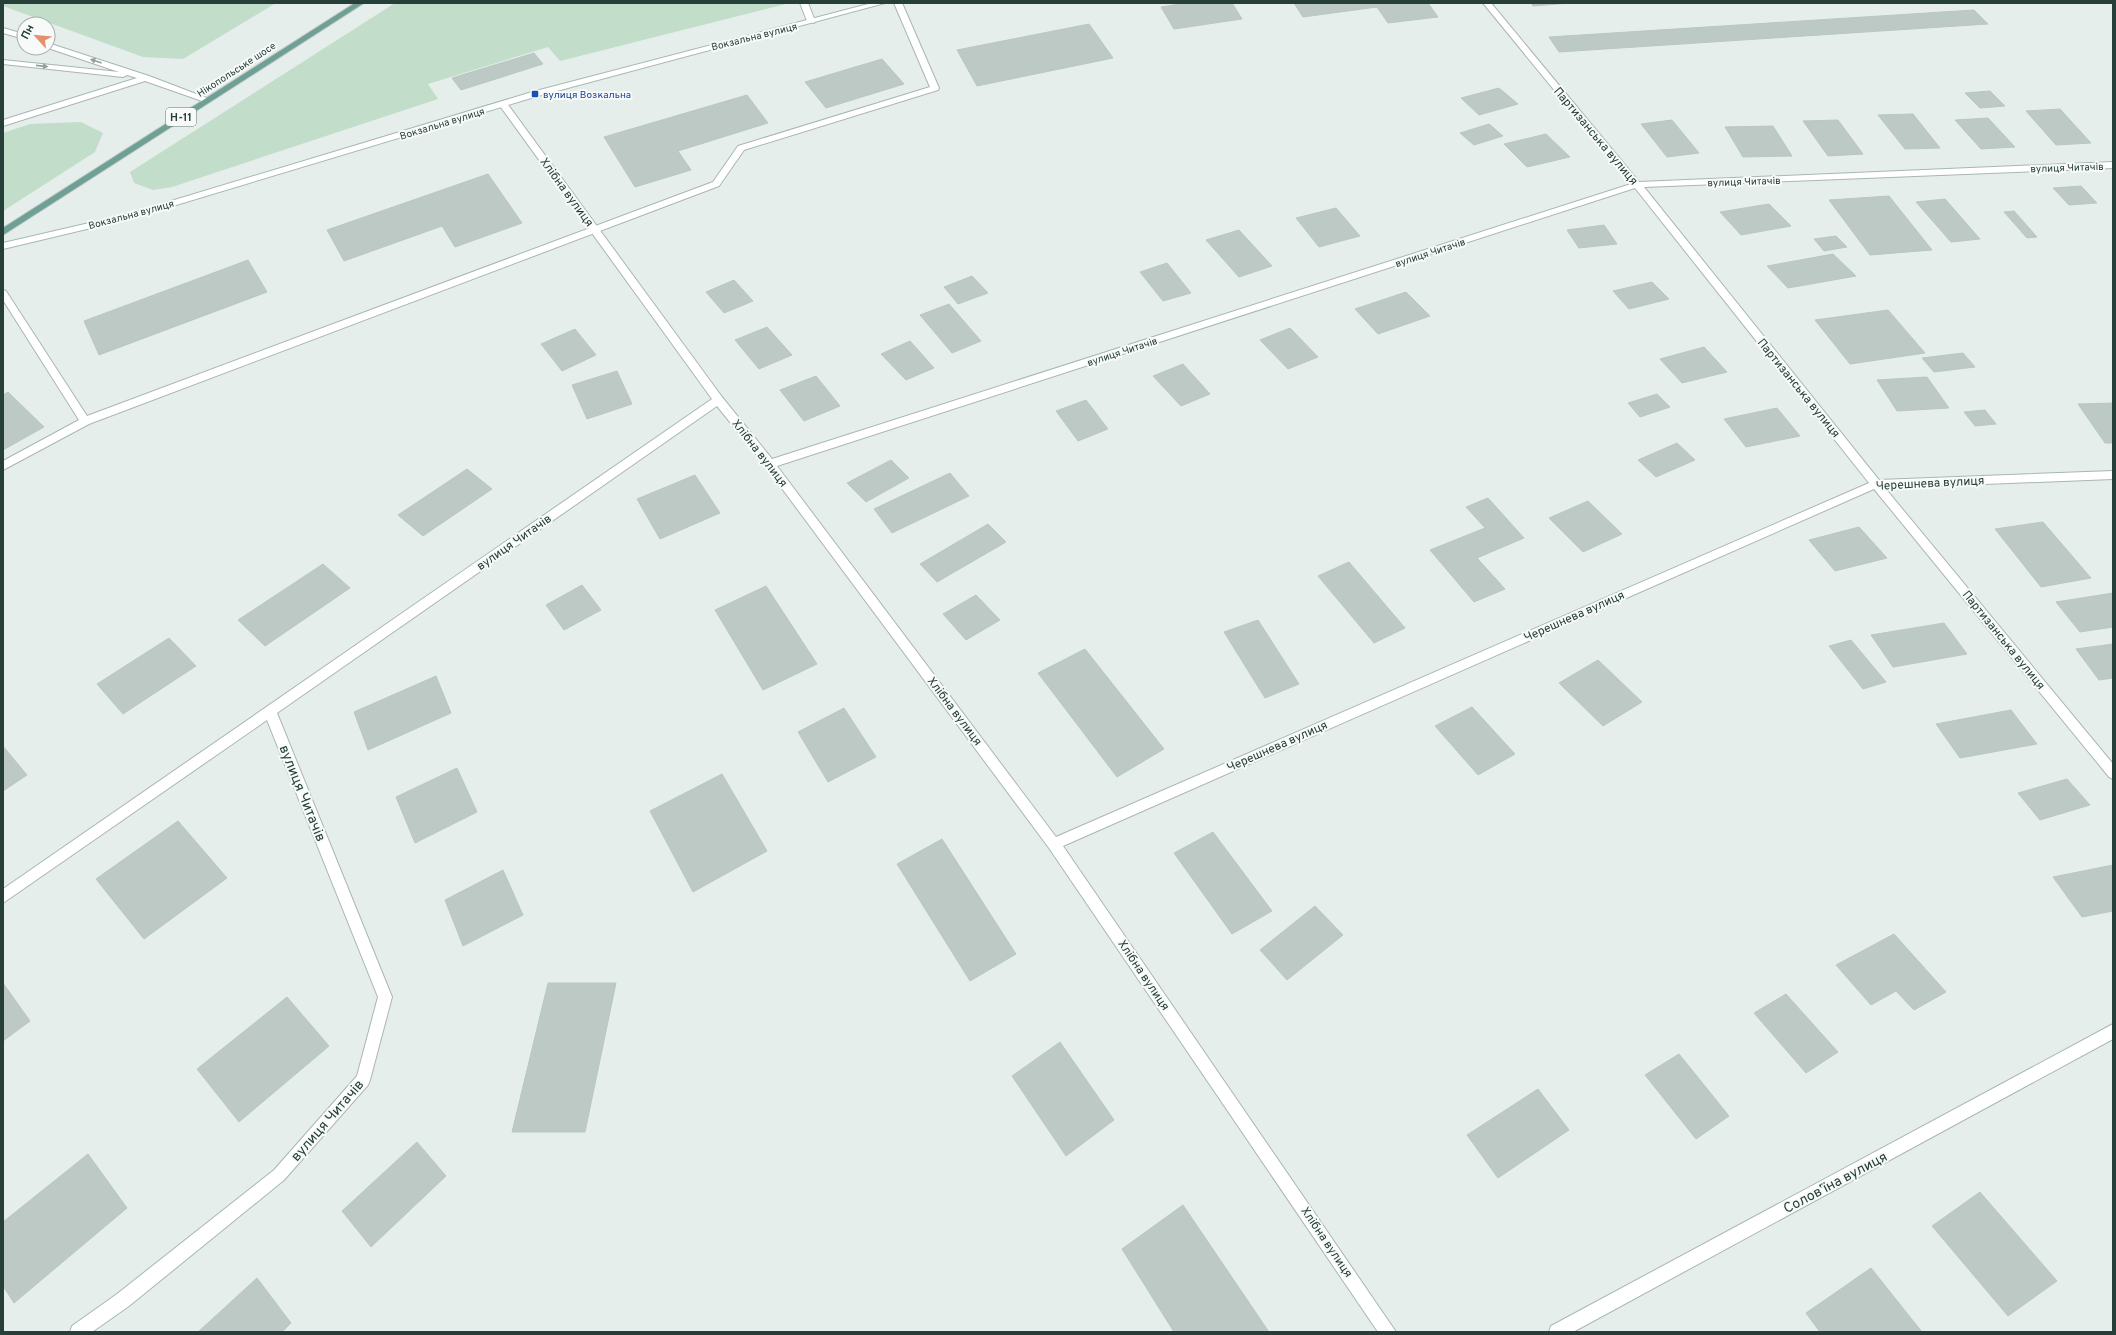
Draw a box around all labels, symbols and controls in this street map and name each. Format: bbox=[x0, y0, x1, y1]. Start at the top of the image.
north arrow bbox=[16, 16, 56, 56]
street label: Вокзальна вулиця bbox=[710, 20, 799, 54]
text: Пн bbox=[18, 22, 38, 42]
street label: Нікопольське шосе bbox=[195, 40, 279, 101]
one-way arrow bbox=[90, 58, 102, 64]
one-way arrow bbox=[36, 63, 48, 70]
street label: Партизанська вулиця bbox=[1549, 84, 1641, 189]
marker: вулиця Возкальна bbox=[530, 89, 540, 99]
place label: вулиця Возкальна bbox=[543, 89, 631, 102]
street label: Вокзальна вулиця bbox=[398, 105, 486, 144]
road number: Н-11 bbox=[166, 108, 196, 126]
street label: Хлібна вулиця bbox=[536, 155, 597, 230]
street label: вулиця Читачів bbox=[2030, 161, 2104, 176]
street label: вулиця Читачів bbox=[1707, 175, 1781, 190]
street label: Вокзальна вулиця bbox=[87, 198, 176, 233]
street label: вулиця Читачів bbox=[1394, 236, 1467, 271]
street label: вулиця Читачів bbox=[1086, 335, 1159, 370]
street label: Партизанська вулиця bbox=[1753, 336, 1843, 442]
street label: Хлібна вулиця bbox=[728, 416, 791, 491]
street label: Черешнева вулиця bbox=[1875, 473, 1985, 495]
street label: вулиця Читачів bbox=[474, 511, 555, 575]
street label: Черешнева вулиця bbox=[1521, 587, 1627, 646]
street label: Партизанська вулиця bbox=[1958, 588, 2048, 694]
street label: Хлібна вулиця bbox=[923, 674, 985, 749]
street label: Черешнева вулиця bbox=[1224, 717, 1330, 776]
street label: вулиця Читачів bbox=[275, 743, 329, 844]
street label: Хлібна вулиця bbox=[1114, 937, 1173, 1014]
street label: вулиця Читачів bbox=[288, 1077, 368, 1165]
street label: Соловʼїна вулиця bbox=[1781, 1149, 1891, 1218]
street label: Хлібна вулиця bbox=[1297, 1204, 1356, 1281]

